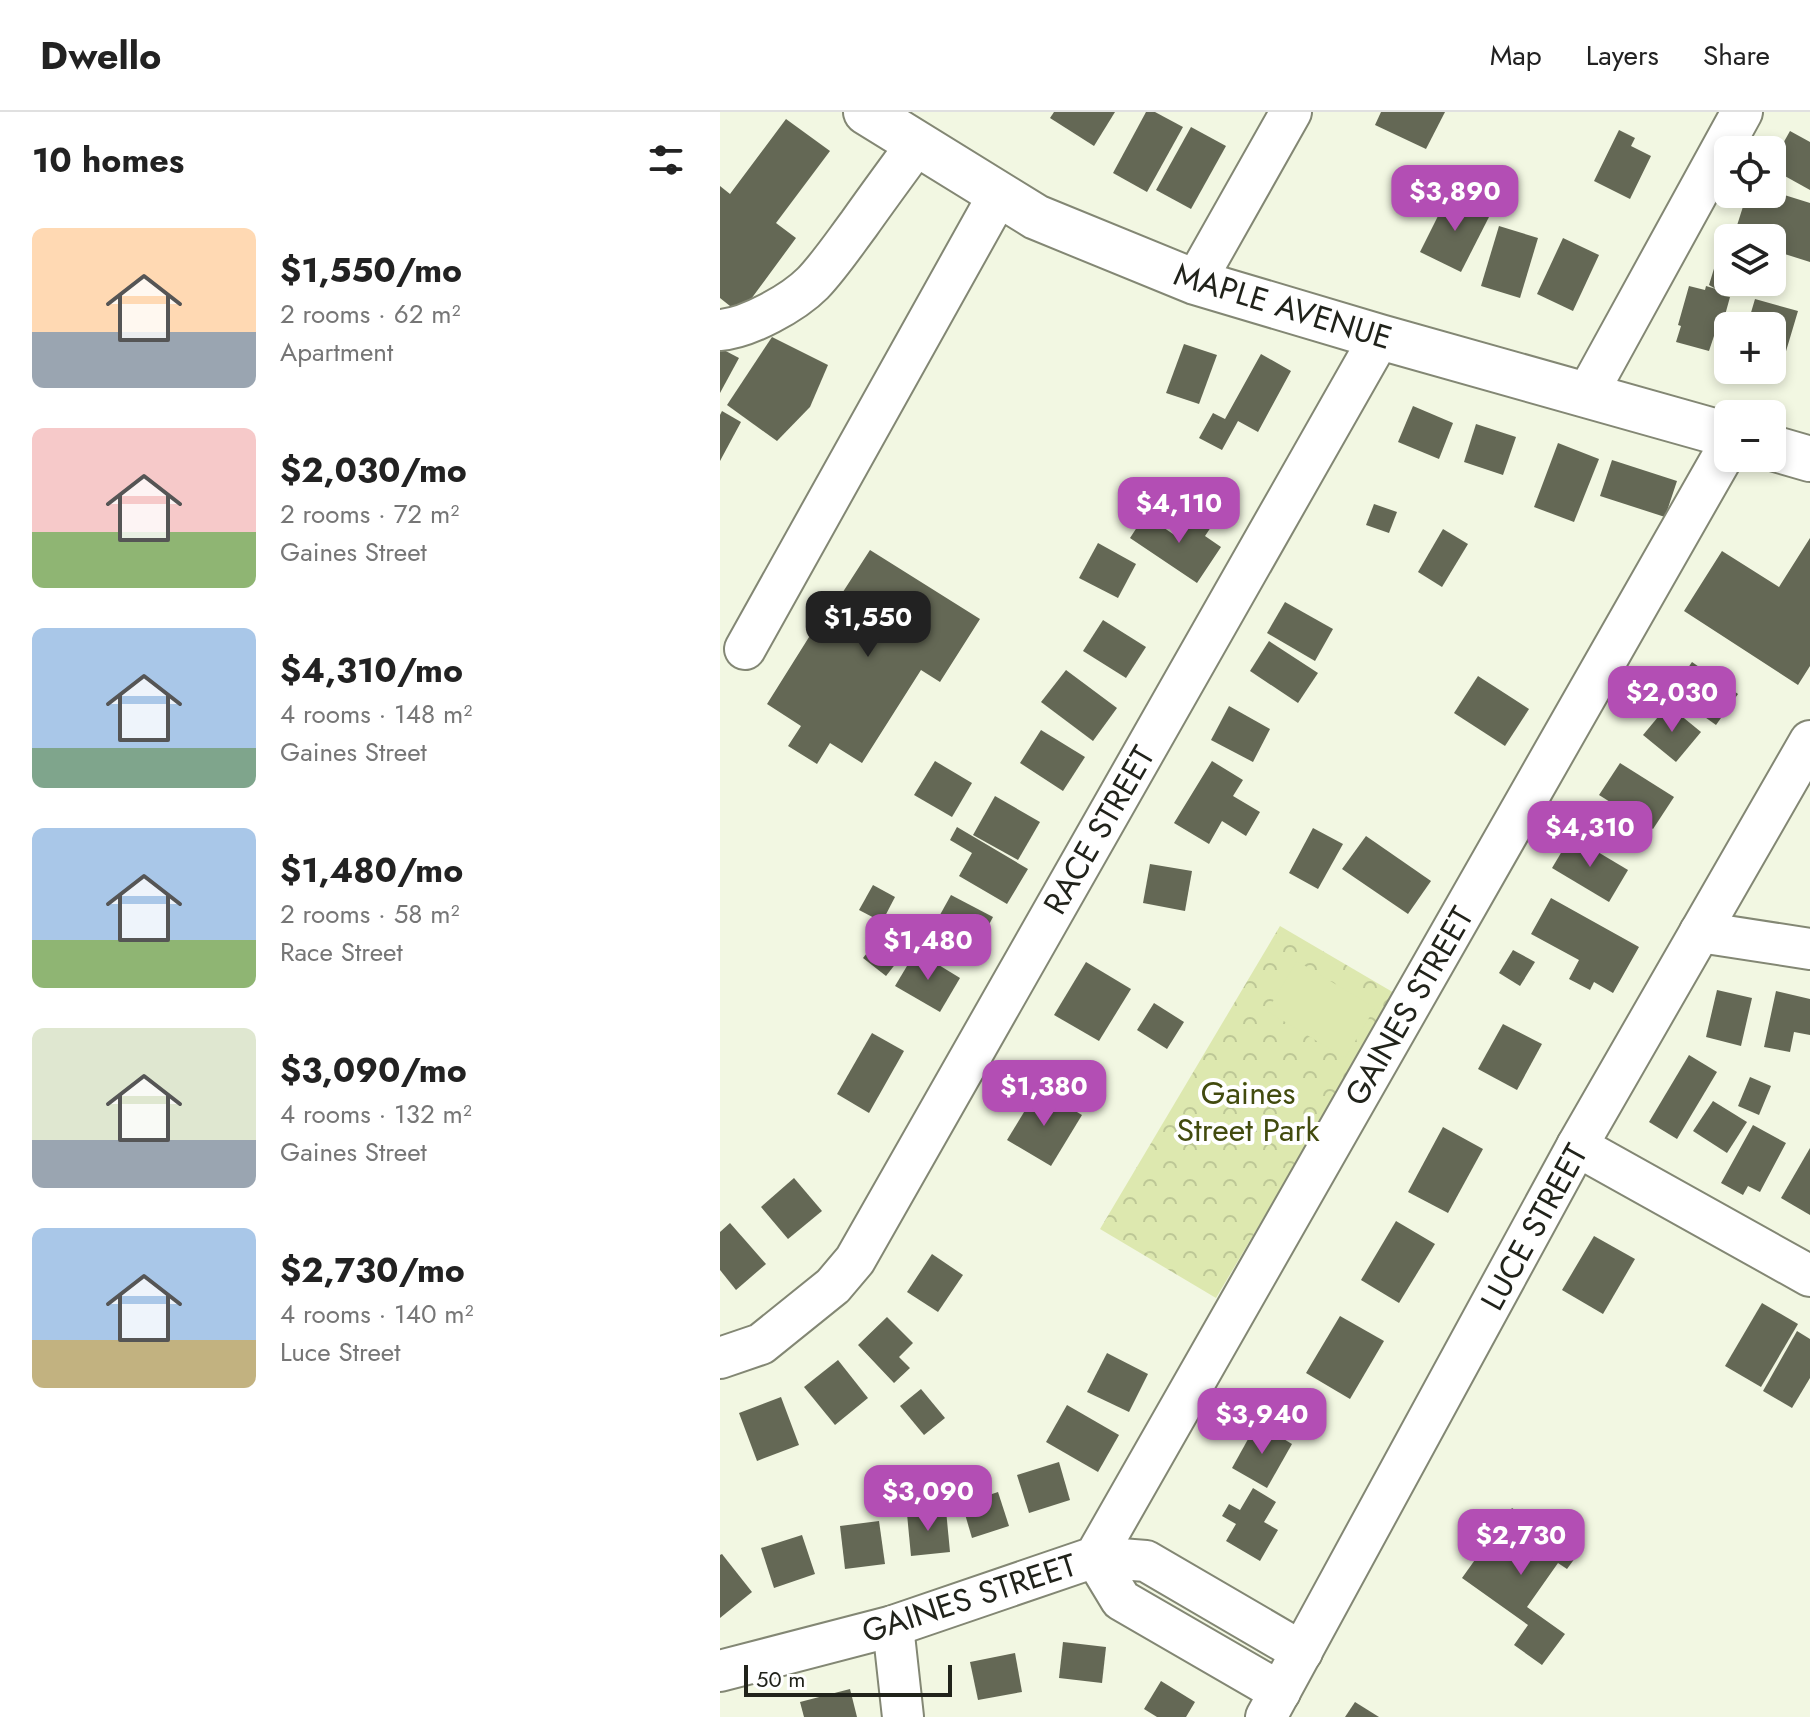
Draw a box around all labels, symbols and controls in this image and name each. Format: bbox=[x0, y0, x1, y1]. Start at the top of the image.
text: Dwello bbox=[40, 28, 162, 83]
text: Map bbox=[1490, 35, 1542, 76]
text: Layers bbox=[1586, 35, 1659, 76]
text: Share bbox=[1703, 35, 1770, 76]
text: 10 homes bbox=[32, 136, 184, 185]
map controls bbox=[1714, 136, 1786, 472]
button: locate bbox=[1714, 136, 1786, 208]
icon: filters bbox=[644, 138, 688, 182]
pin: $3,890 bbox=[1390, 165, 1520, 233]
text: $3,890 bbox=[1409, 172, 1501, 210]
button: layers bbox=[1714, 224, 1786, 296]
text: $1,550/mo bbox=[280, 246, 462, 295]
street label: MAPLE AVENUE bbox=[1169, 251, 1397, 361]
icon: home bbox=[96, 260, 192, 356]
text: 2 rooms · 62 m² bbox=[280, 295, 461, 333]
button: + bbox=[1714, 312, 1786, 384]
text: Apartment bbox=[280, 333, 393, 371]
button: − bbox=[1714, 400, 1786, 472]
text: $2,030/mo bbox=[280, 446, 467, 495]
icon: home bbox=[96, 460, 192, 556]
pin: $4,110 bbox=[1114, 477, 1244, 545]
text: $4,110 bbox=[1136, 484, 1222, 522]
text: 2 rooms · 72 m² bbox=[280, 495, 459, 533]
text: Gaines Street bbox=[280, 533, 427, 571]
pin: $1,550 bbox=[803, 591, 933, 659]
text: $1,550 bbox=[824, 598, 912, 636]
text: $4,310/mo bbox=[280, 646, 463, 695]
icon: home bbox=[96, 660, 192, 756]
pin: $2,030 bbox=[1607, 666, 1737, 734]
text: $2,030 bbox=[1626, 673, 1718, 711]
text: 4 rooms · 148 m² bbox=[280, 695, 472, 733]
text: Gaines Street bbox=[280, 733, 427, 771]
street label: RACE STREET bbox=[1032, 737, 1166, 923]
pin: $4,310 bbox=[1525, 801, 1655, 869]
text: $4,310 bbox=[1545, 808, 1635, 846]
text: $1,480/mo bbox=[280, 846, 463, 895]
icon: home bbox=[96, 860, 192, 956]
text: 2 rooms · 58 m² bbox=[280, 895, 460, 933]
street label: GAINES STREET bbox=[1333, 898, 1485, 1114]
pin: $1,480 bbox=[863, 914, 993, 982]
text: $1,480 bbox=[883, 921, 973, 959]
text: Race Street bbox=[280, 933, 403, 971]
text: $3,090/mo bbox=[280, 1046, 467, 1095]
icon: home bbox=[96, 1060, 192, 1156]
pin: $1,380 bbox=[979, 1060, 1109, 1128]
text: $1,380 bbox=[1000, 1067, 1088, 1105]
park label: Gaines Street Park bbox=[1177, 1070, 1320, 1153]
text: 4 rooms · 132 m² bbox=[280, 1095, 472, 1133]
text: Gaines Street bbox=[280, 1133, 427, 1171]
street label: LUCE STREET bbox=[1469, 1135, 1599, 1319]
text: $2,730/mo bbox=[280, 1246, 465, 1295]
icon: home bbox=[96, 1260, 192, 1356]
text: 4 rooms · 140 m² bbox=[280, 1295, 474, 1333]
text: Luce Street bbox=[280, 1333, 400, 1371]
pin: $3,940 bbox=[1197, 1388, 1327, 1456]
text: $3,940 bbox=[1215, 1395, 1309, 1433]
pin: $3,090 bbox=[863, 1465, 993, 1533]
text: $3,090 bbox=[882, 1472, 974, 1510]
pin: $2,730 bbox=[1456, 1509, 1586, 1577]
text: $2,730 bbox=[1476, 1516, 1566, 1554]
street label: GAINES STREET bbox=[856, 1542, 1082, 1654]
scale bar bbox=[744, 1661, 952, 1697]
text: 50 m bbox=[756, 1663, 805, 1695]

